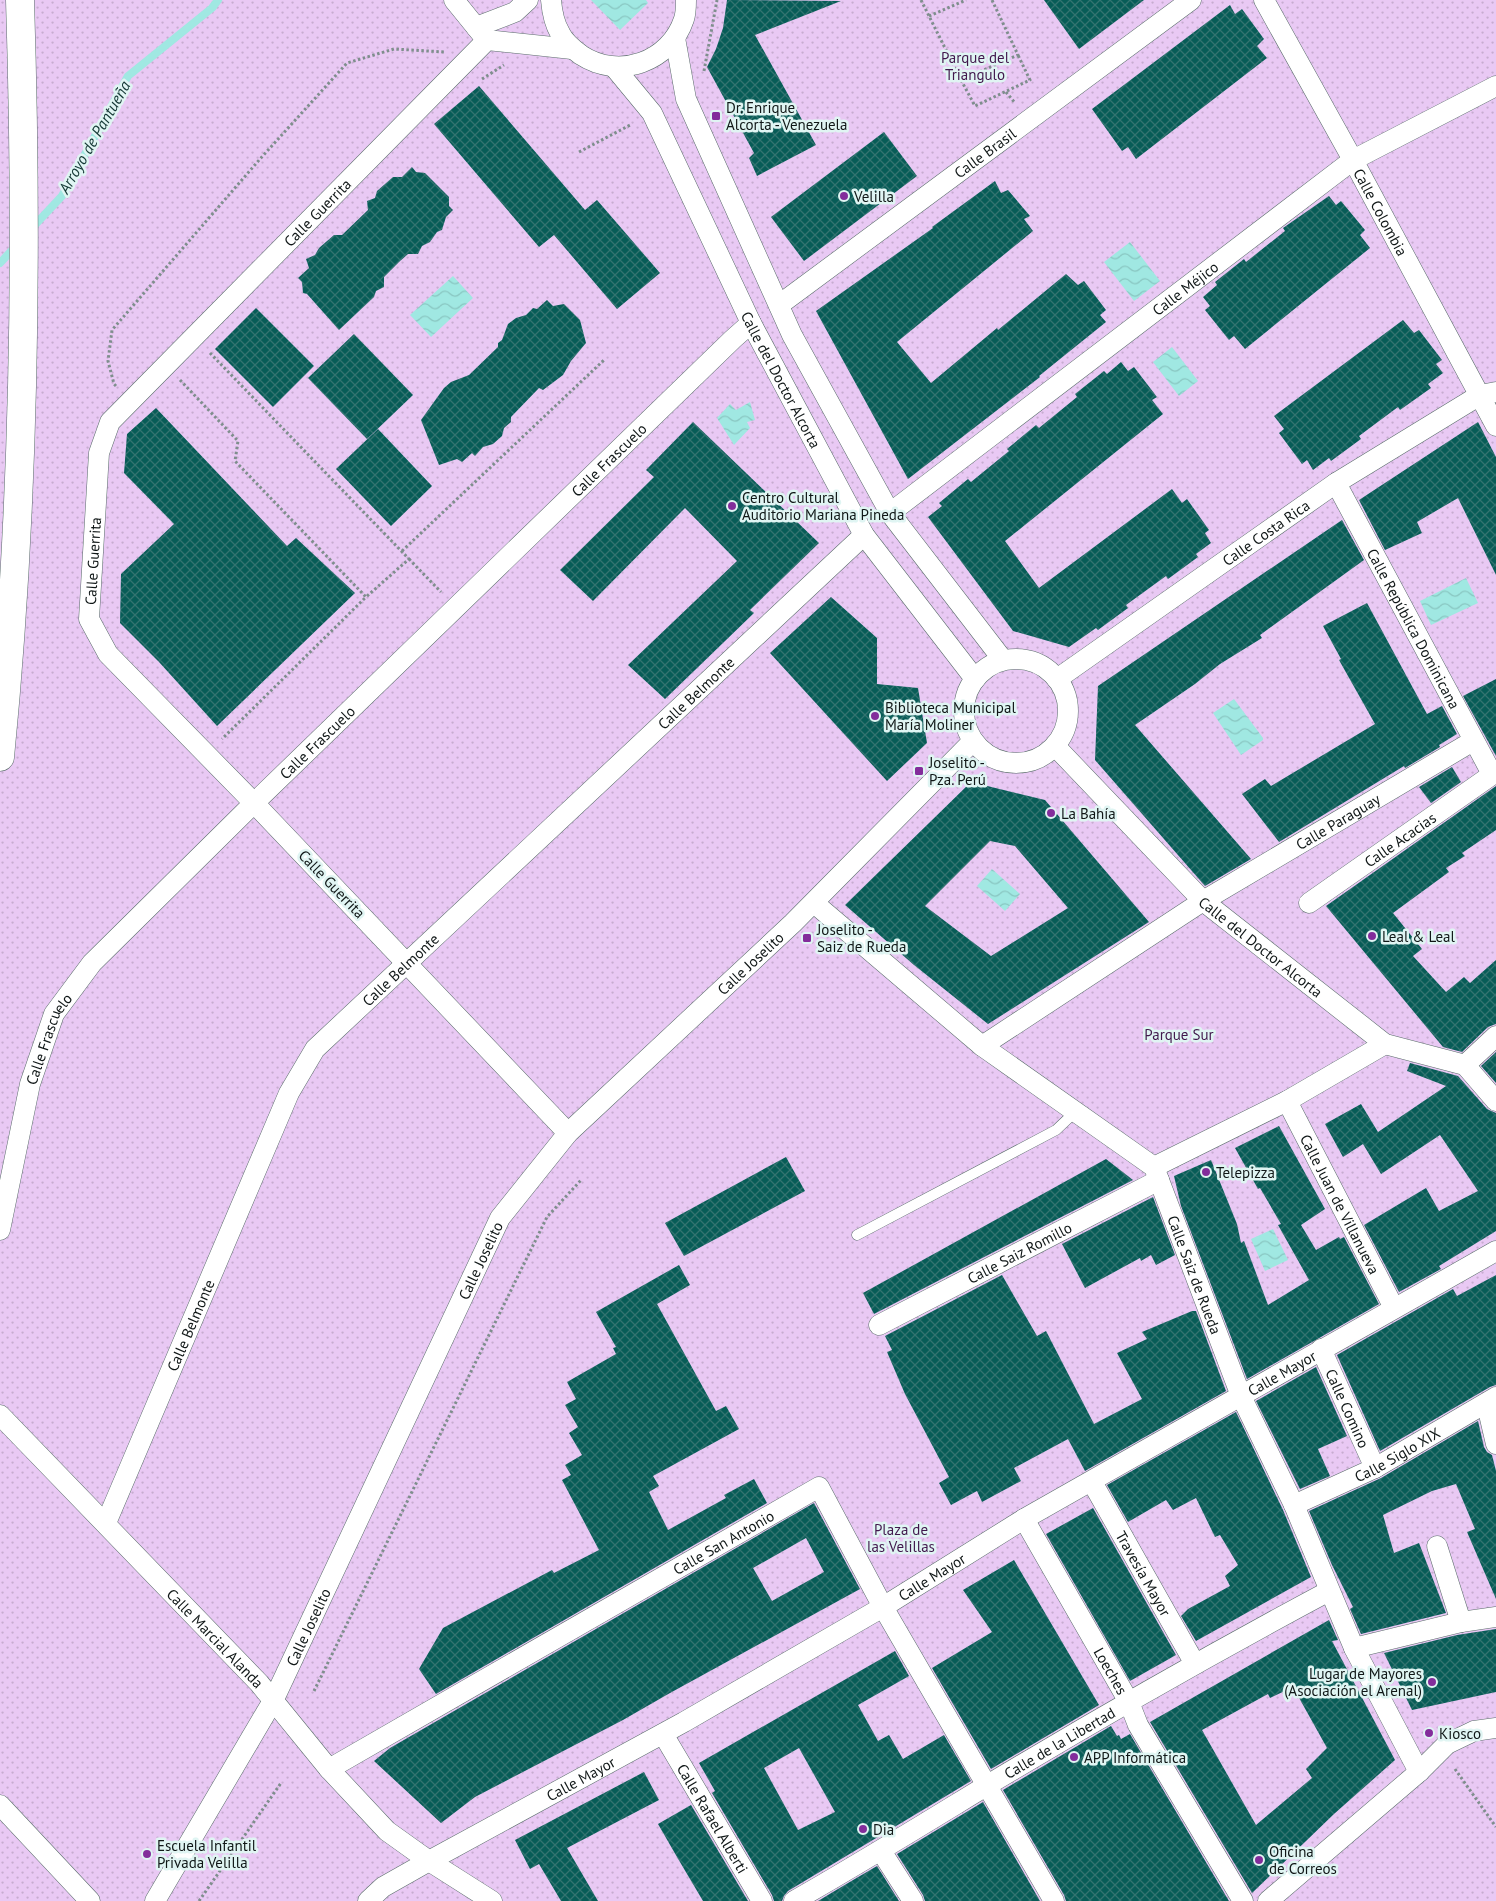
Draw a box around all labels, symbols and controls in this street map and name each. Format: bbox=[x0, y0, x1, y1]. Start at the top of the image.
park label: Parque del Triangulo bbox=[941, 48, 1010, 84]
water label: Arroyo de Pantueña bbox=[53, 77, 135, 198]
place label: Dr. Enrique Alcorta - Venezuela bbox=[726, 98, 847, 134]
marker: Dr. Enrique Alcorta - Venezuela bbox=[710, 110, 722, 122]
street label: Calle Brasil bbox=[950, 123, 1020, 182]
street label: Calle Colombia bbox=[1350, 165, 1412, 259]
street label: Calle Guerrita bbox=[279, 174, 355, 250]
place label: Velilla bbox=[853, 187, 894, 206]
marker: Velilla bbox=[838, 190, 850, 202]
street label: Calle Méjico bbox=[1148, 257, 1222, 319]
street label: Calle del Doctor Alcorta bbox=[737, 308, 825, 451]
street label: Calle Frascuelo bbox=[567, 419, 650, 500]
place label: Centro Cultural Auditorio Mariana Pineda bbox=[742, 488, 904, 524]
street label: Calle Costa Rica bbox=[1218, 495, 1313, 570]
marker: Centro Cultural Auditorio Mariana Pineda bbox=[726, 500, 738, 512]
street label: Calle Guerrita bbox=[80, 517, 105, 605]
street label: Calle República Dominicana bbox=[1363, 545, 1465, 712]
street label: Calle Belmonte bbox=[653, 652, 738, 733]
place label: Biblioteca Municipal María Moliner bbox=[885, 698, 1016, 734]
street label: Calle Frascuelo bbox=[275, 701, 359, 783]
marker: Biblioteca Municipal María Moliner bbox=[869, 710, 881, 722]
place label: Joselito - Pza. Perú bbox=[928, 753, 986, 789]
marker: Joselito - Pza. Perú bbox=[913, 765, 925, 777]
street label: Calle Paraguay bbox=[1292, 789, 1383, 853]
place label: La Bahía bbox=[1061, 804, 1116, 823]
marker: La Bahía bbox=[1045, 807, 1057, 819]
street label: Calle Acacias bbox=[1360, 808, 1439, 871]
street label: Calle Guerrita bbox=[295, 846, 369, 922]
street label: Calle del Doctor Alcorta bbox=[1195, 892, 1327, 1001]
place label: Joselito - Saiz de Rueda bbox=[816, 920, 906, 956]
street label: Calle Joselito bbox=[713, 927, 787, 999]
place label: Leal & Leal bbox=[1382, 927, 1455, 946]
street label: Calle Belmonte bbox=[358, 929, 442, 1010]
marker: Leal & Leal bbox=[1366, 930, 1378, 942]
marker: Joselito - Saiz de Rueda bbox=[801, 932, 813, 944]
street label: Calle Frascuelo bbox=[21, 989, 76, 1087]
park label: Parque Sur bbox=[1144, 1025, 1214, 1044]
street label: Calle Juan de Villanueva bbox=[1296, 1131, 1384, 1277]
place label: Telepizza bbox=[1216, 1163, 1275, 1182]
marker: Telepizza bbox=[1200, 1166, 1212, 1178]
street label: Calle Saiz de Rueda bbox=[1164, 1212, 1226, 1337]
street label: Calle Saiz Romillo bbox=[964, 1217, 1075, 1287]
street label: Calle Joselito bbox=[454, 1218, 507, 1302]
street label: Calle Belmonte bbox=[162, 1276, 218, 1374]
street label: Calle Mayor bbox=[1244, 1346, 1319, 1400]
street label: Calle Comino bbox=[1322, 1366, 1374, 1451]
street label: Calle Siglo XIX bbox=[1351, 1423, 1443, 1486]
street label: Calle San Antonio bbox=[669, 1505, 777, 1579]
park label: Plaza de las Velillas bbox=[867, 1520, 935, 1556]
street label: Travesía Mayor bbox=[1112, 1527, 1175, 1619]
street label: Calle Mayor bbox=[895, 1549, 969, 1605]
street label: Calle Marcial Alanda bbox=[163, 1584, 268, 1692]
street label: Calle Joselito bbox=[281, 1585, 334, 1669]
street label: Loeches bbox=[1090, 1644, 1132, 1698]
place label: Lugar de Mayores (Asociación el Arenal) bbox=[1284, 1664, 1422, 1700]
marker: Lugar de Mayores (Asociación el Arenal) bbox=[1426, 1676, 1438, 1688]
street label: Calle de la Libertad bbox=[1000, 1703, 1118, 1783]
place label: Kiosco bbox=[1439, 1724, 1481, 1743]
marker: Kiosco bbox=[1423, 1727, 1435, 1739]
place label: APP Informática bbox=[1084, 1748, 1186, 1767]
marker: APP Informática bbox=[1068, 1751, 1080, 1763]
street label: Calle Mayor bbox=[543, 1752, 618, 1805]
street label: Calle Rafael Alberti bbox=[673, 1760, 753, 1876]
place label: Dia bbox=[873, 1820, 894, 1839]
marker: Dia bbox=[857, 1823, 869, 1835]
place label: Escuela Infantil Privada Velilla bbox=[157, 1836, 257, 1872]
place label: Oficina de Correos bbox=[1269, 1842, 1337, 1878]
marker: Escuela Infantil Privada Velilla bbox=[141, 1848, 153, 1860]
marker: Oficina de Correos bbox=[1253, 1854, 1265, 1866]

